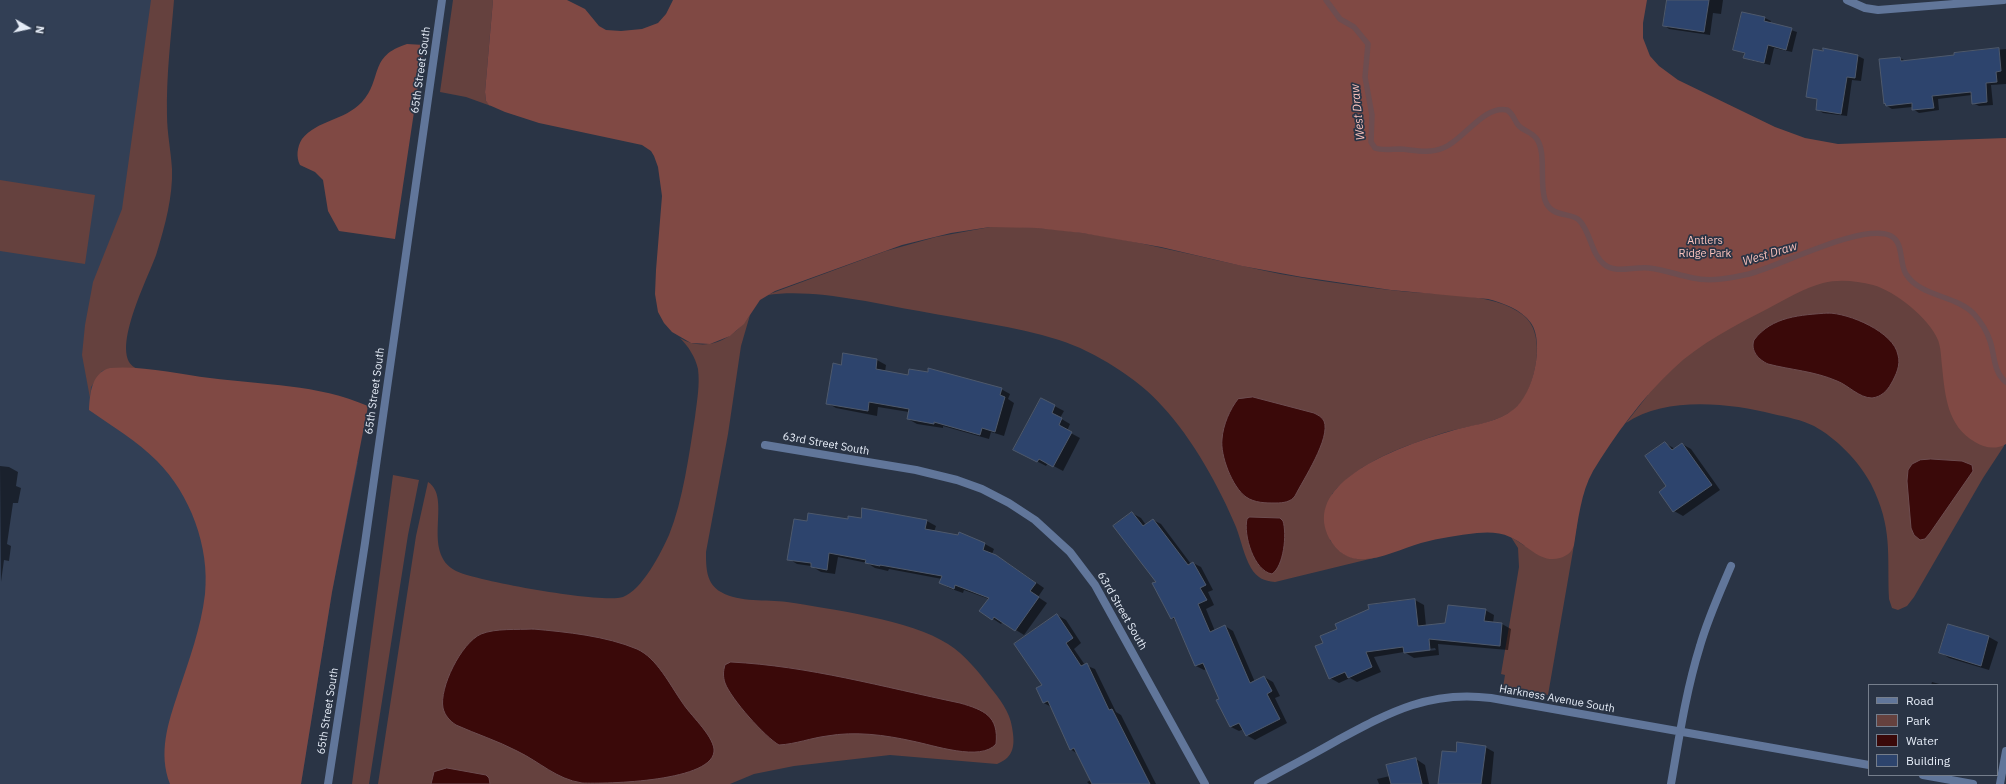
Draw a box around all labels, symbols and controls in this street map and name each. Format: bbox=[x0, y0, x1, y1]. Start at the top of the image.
north arrow bbox=[8, 8, 48, 48]
text: N bbox=[32, 25, 47, 35]
street label: 65th Street South bbox=[408, 26, 434, 114]
water label: West Draw bbox=[1348, 83, 1368, 141]
park label: Antlers Ridge Park bbox=[1679, 234, 1731, 260]
water label: West Draw bbox=[1741, 239, 1799, 269]
street label: 65th Street South bbox=[362, 347, 388, 435]
street label: 63rd Street South bbox=[782, 430, 870, 458]
street label: 63rd Street South bbox=[1094, 570, 1150, 652]
street label: 65th Street South bbox=[315, 667, 341, 755]
street label: Harkness Avenue South bbox=[1498, 682, 1616, 716]
legend bbox=[1868, 684, 1998, 776]
text: Road bbox=[1906, 693, 1934, 708]
text: Park bbox=[1906, 713, 1930, 728]
text: Water bbox=[1906, 733, 1938, 748]
text: Building bbox=[1906, 753, 1950, 768]

